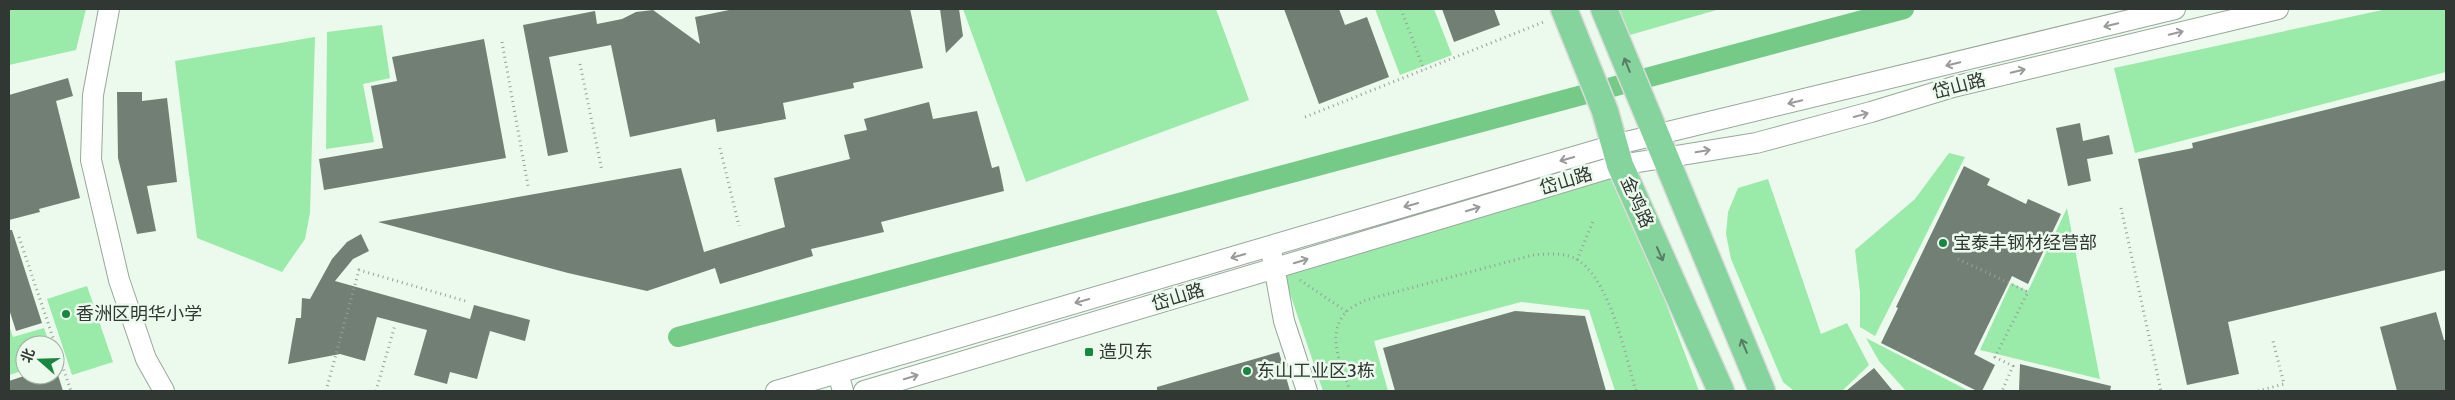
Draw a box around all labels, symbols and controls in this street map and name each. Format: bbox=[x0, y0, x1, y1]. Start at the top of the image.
one-way arrow bbox=[2103, 21, 2119, 30]
one-way arrow bbox=[2167, 28, 2183, 37]
one-way arrow bbox=[1621, 58, 1631, 73]
one-way arrow bbox=[1945, 59, 1961, 69]
one-way arrow bbox=[2009, 66, 2025, 75]
street label: 岱山路 bbox=[1930, 68, 1988, 104]
one-way arrow bbox=[1788, 98, 1804, 108]
one-way arrow bbox=[1853, 110, 1869, 119]
one-way arrow bbox=[1695, 146, 1711, 156]
one-way arrow bbox=[1559, 155, 1575, 165]
street label: 岱山路 bbox=[1537, 163, 1595, 199]
street label: 金鸡路 bbox=[1616, 173, 1658, 231]
one-way arrow bbox=[1403, 200, 1419, 210]
one-way arrow bbox=[1465, 204, 1481, 214]
place label: 宝泰丰钢材经营部 bbox=[1953, 232, 2097, 254]
marker: 宝泰丰钢材经营部 bbox=[1937, 237, 1949, 249]
one-way arrow bbox=[1656, 246, 1666, 261]
one-way arrow bbox=[1231, 251, 1247, 261]
one-way arrow bbox=[1293, 255, 1309, 265]
street label: 岱山路 bbox=[1149, 279, 1207, 315]
one-way arrow bbox=[1075, 297, 1091, 307]
place label: 香洲区明华小学 bbox=[76, 303, 202, 325]
marker: 香洲区明华小学 bbox=[60, 308, 72, 320]
north arrow bbox=[15, 335, 65, 385]
one-way arrow bbox=[1738, 339, 1748, 354]
place label: 造贝东 bbox=[1099, 341, 1153, 363]
text: 北 bbox=[17, 346, 39, 365]
marker: 造贝东 bbox=[1083, 346, 1095, 358]
place label: 东山工业区3栋 bbox=[1257, 360, 1375, 382]
marker: 东山工业区3栋 bbox=[1241, 365, 1253, 377]
one-way arrow bbox=[902, 372, 918, 382]

